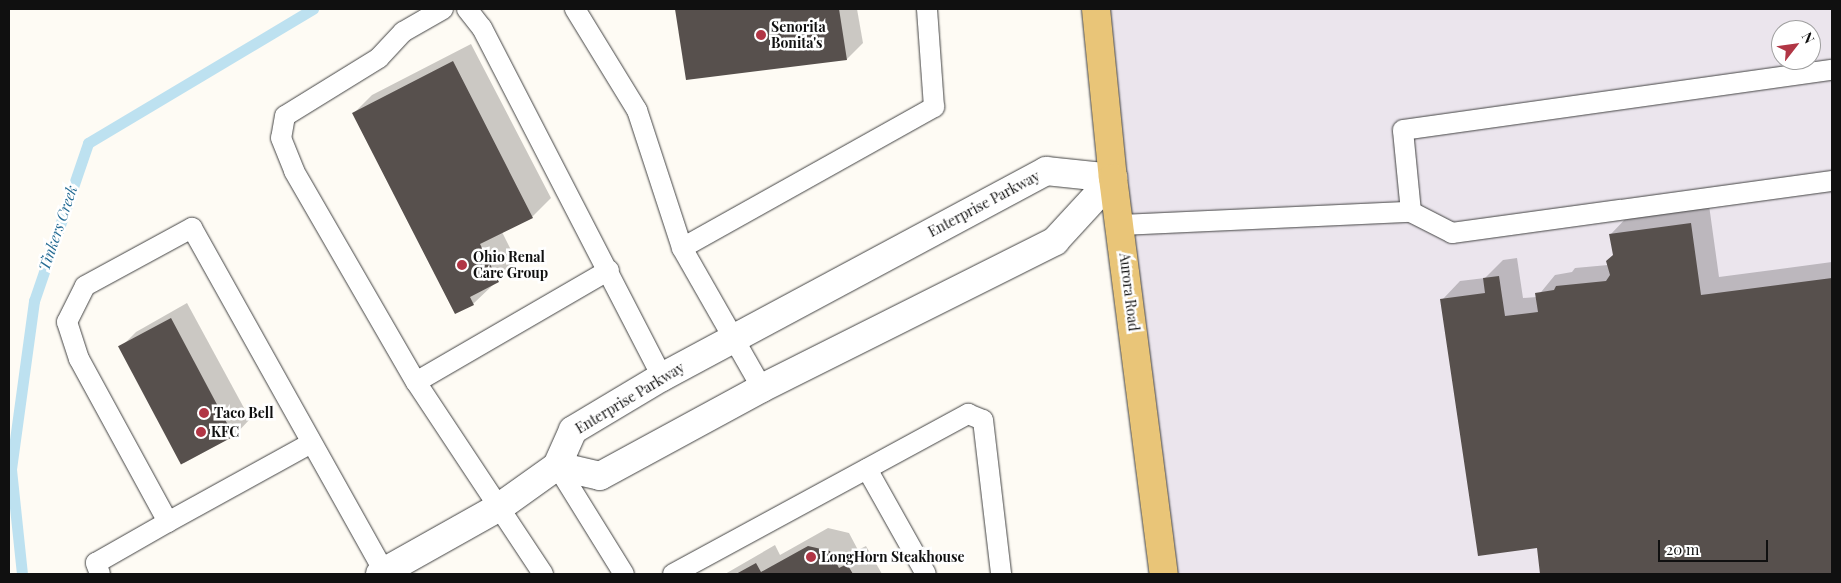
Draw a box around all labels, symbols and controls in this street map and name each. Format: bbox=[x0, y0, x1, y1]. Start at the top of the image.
place label: Senorita Bonita's bbox=[771, 19, 826, 52]
north arrow bbox=[1771, 20, 1821, 70]
marker: Senorita Bonita's bbox=[755, 29, 767, 41]
text: N bbox=[1798, 29, 1819, 47]
street label: Enterprise Parkway bbox=[925, 168, 1043, 240]
water label: Tinkers Creek bbox=[35, 183, 81, 273]
place label: Ohio Renal Care Group bbox=[473, 249, 548, 282]
street label: Aurora Road bbox=[1116, 252, 1142, 332]
marker: Ohio Renal Care Group bbox=[455, 258, 469, 272]
street label: Enterprise Parkway bbox=[573, 359, 687, 437]
place label: Taco Bell bbox=[214, 405, 274, 421]
marker: Taco Bell bbox=[198, 407, 210, 419]
place label: KFC bbox=[211, 424, 239, 440]
marker: KFC bbox=[195, 426, 207, 438]
scale bar bbox=[1661, 530, 1771, 562]
text: 20 m bbox=[1666, 539, 1699, 559]
place label: LongHorn Steakhouse bbox=[821, 549, 965, 565]
marker: LongHorn Steakhouse bbox=[805, 551, 817, 563]

